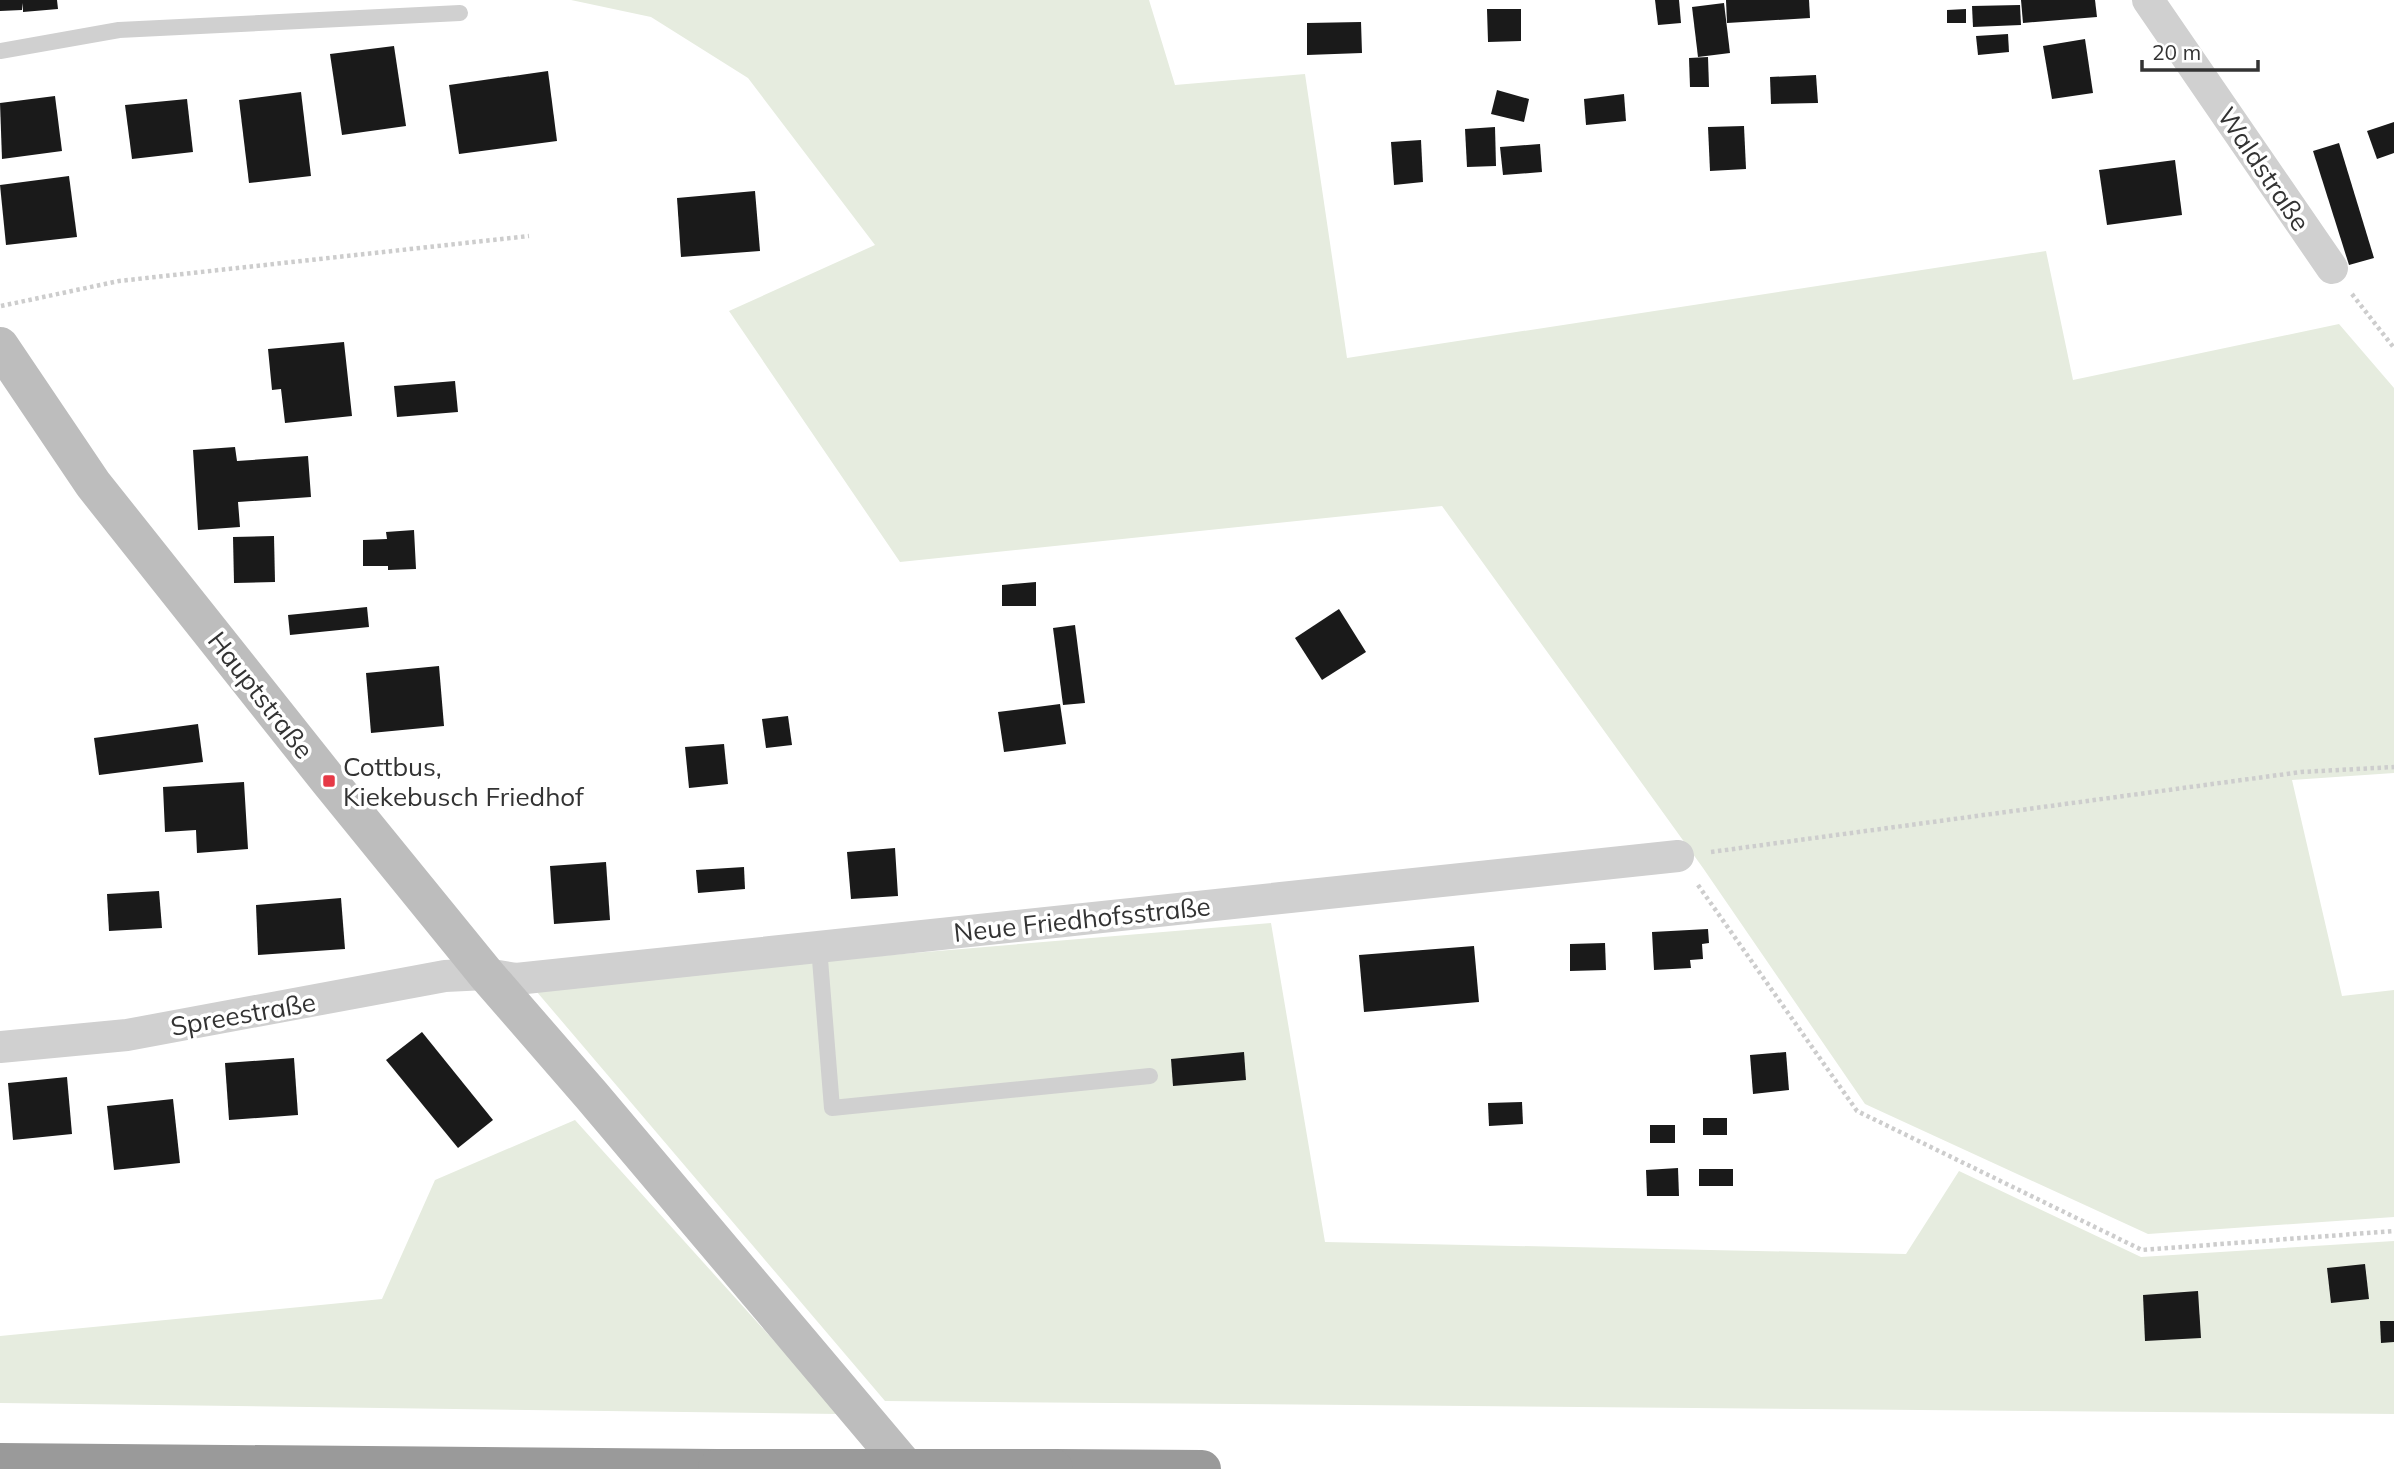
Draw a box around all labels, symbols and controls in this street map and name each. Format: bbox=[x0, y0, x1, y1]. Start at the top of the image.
scale bar bbox=[2142, 28, 2258, 72]
text: 20 m bbox=[2152, 39, 2201, 65]
street label: Waldstraße bbox=[2211, 101, 2317, 237]
street label: Hauptstraße bbox=[201, 625, 321, 765]
place label: Cottbus, Kiekebusch Friedhof bbox=[343, 750, 585, 813]
marker: Cottbus, Kiekebusch Friedhof bbox=[321, 773, 337, 789]
street label: Neue Friedhofsstraße bbox=[952, 889, 1212, 949]
street label: Spreestraße bbox=[168, 985, 318, 1043]

